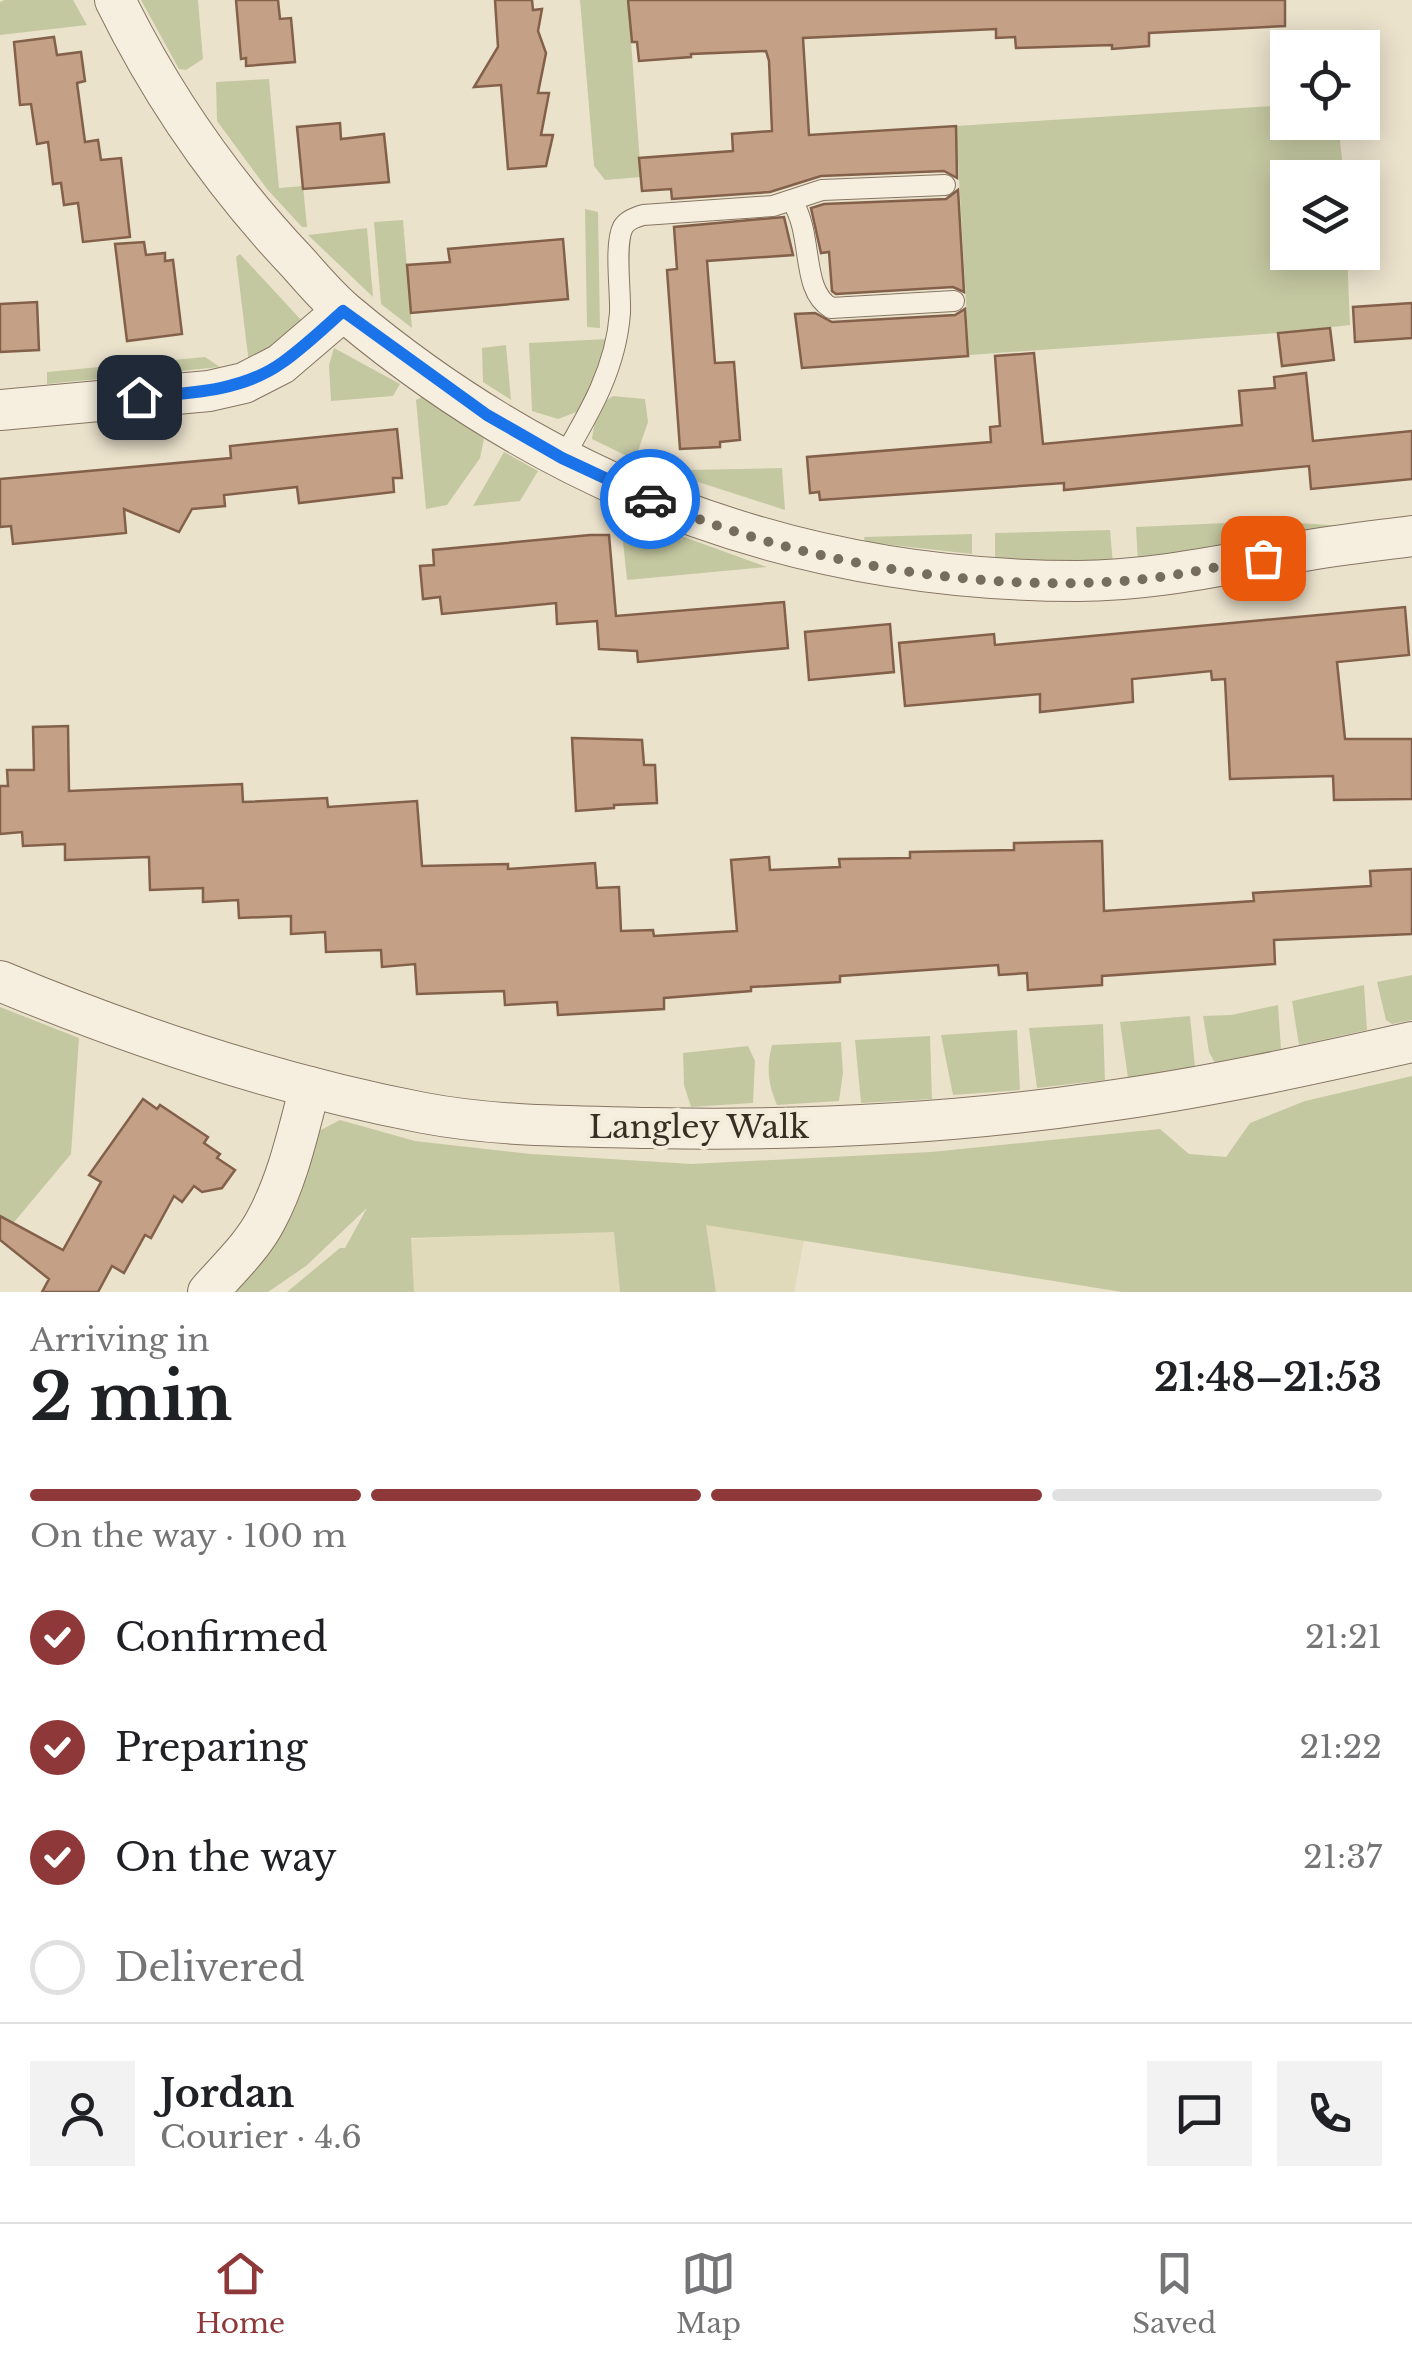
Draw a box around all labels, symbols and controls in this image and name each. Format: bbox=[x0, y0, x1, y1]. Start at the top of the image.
map controls bbox=[1270, 30, 1380, 270]
button: locate bbox=[1270, 30, 1380, 140]
button: layers bbox=[1270, 160, 1380, 270]
pin bbox=[97, 355, 182, 440]
icon: home bbox=[112, 370, 167, 425]
courier bbox=[600, 449, 700, 549]
icon: car bbox=[623, 472, 678, 527]
pin bbox=[1221, 516, 1306, 601]
icon: bag bbox=[1236, 531, 1291, 586]
street label: Langley Walk bbox=[589, 1107, 810, 1147]
text: Arriving in bbox=[30, 1320, 209, 1360]
text: 21:48–21:53 bbox=[1154, 1354, 1382, 1401]
text: 2 min bbox=[30, 1357, 232, 1438]
text: On the way · 100 m bbox=[30, 1516, 347, 1556]
icon: check bbox=[30, 1610, 85, 1665]
text: Confirmed bbox=[115, 1614, 328, 1661]
text: 21:21 bbox=[1305, 1617, 1382, 1657]
icon: check bbox=[30, 1720, 85, 1775]
text: Preparing bbox=[115, 1724, 307, 1771]
text: 21:22 bbox=[1299, 1727, 1382, 1767]
icon: check bbox=[30, 1830, 85, 1885]
text: On the way bbox=[115, 1834, 337, 1881]
text: 21:37 bbox=[1303, 1837, 1382, 1877]
text: Delivered bbox=[115, 1944, 305, 1991]
button: person bbox=[30, 2061, 135, 2166]
button: chat bbox=[1147, 2061, 1252, 2166]
button: phone bbox=[1277, 2061, 1382, 2166]
text: Jordan bbox=[160, 2070, 294, 2117]
text: Courier · 4.6 bbox=[160, 2117, 362, 2157]
tab: Home bbox=[195, 2246, 285, 2341]
tab: Map bbox=[676, 2246, 741, 2341]
tab: Saved bbox=[1132, 2246, 1216, 2341]

